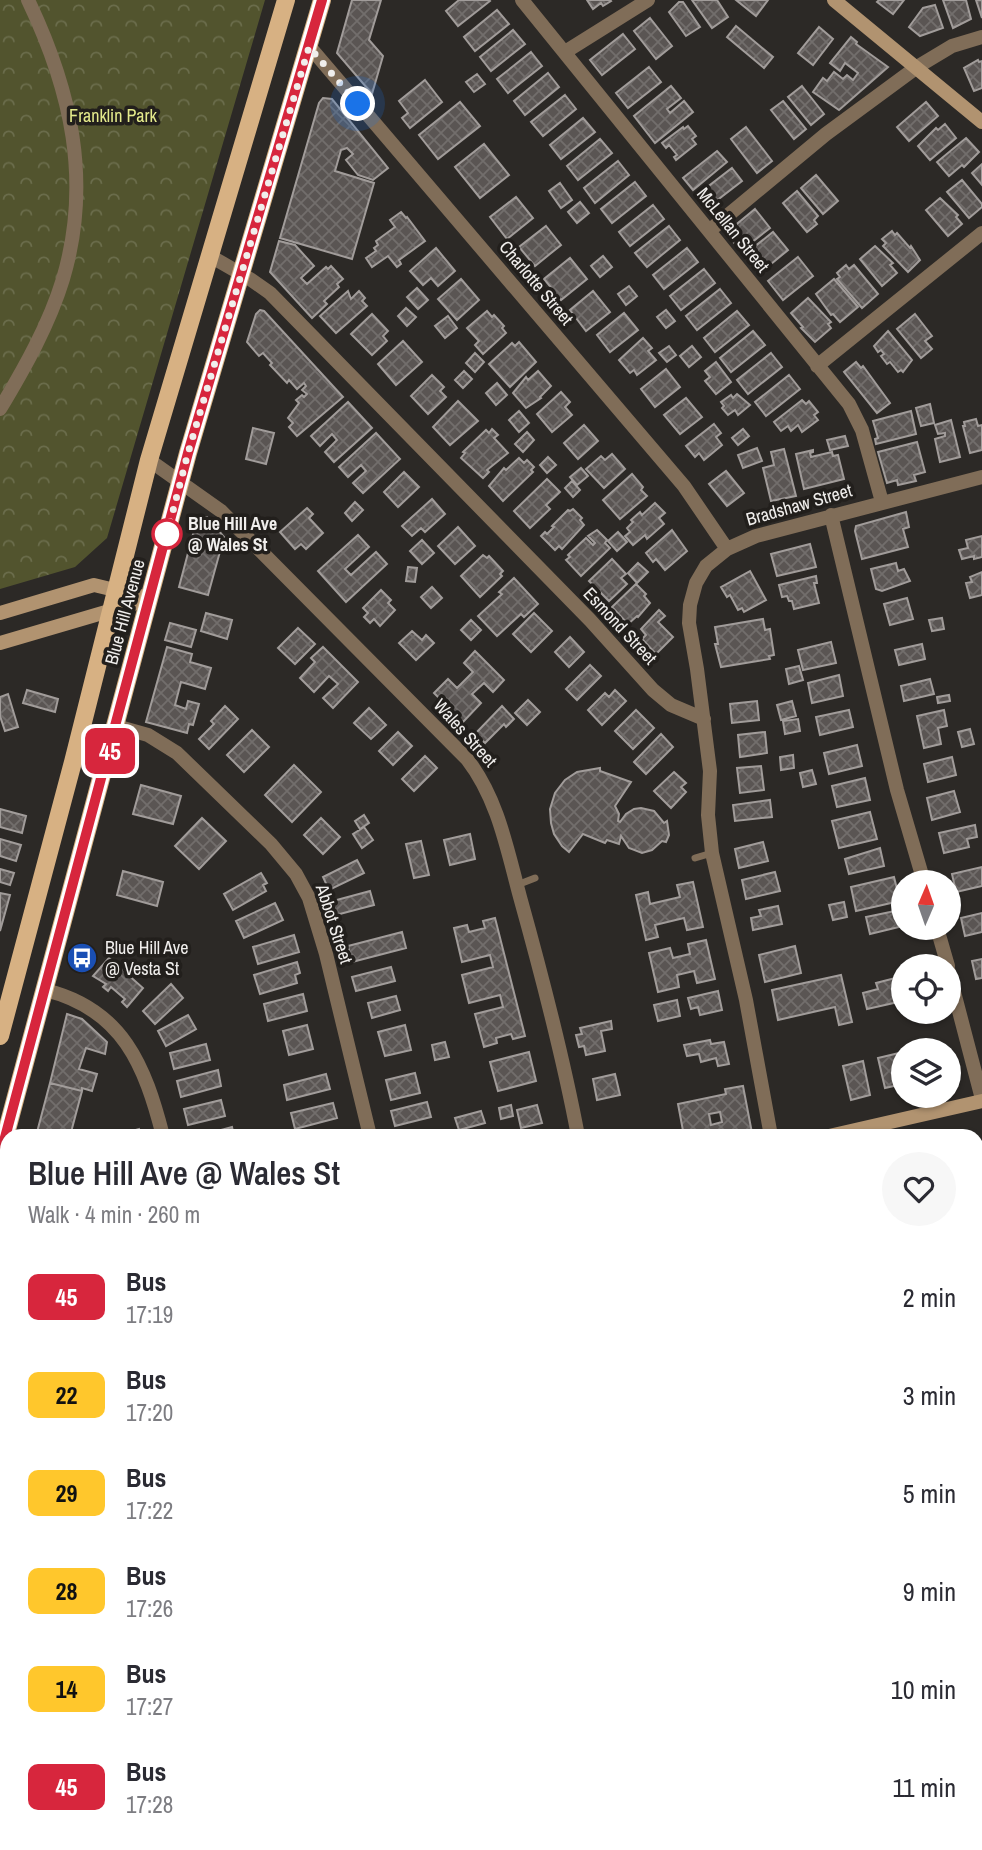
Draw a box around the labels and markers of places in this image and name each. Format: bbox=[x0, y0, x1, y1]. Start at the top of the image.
place label: Blue Hill Ave @ Wales St bbox=[188, 511, 277, 557]
marker: Blue Hill Ave @ Wales St bbox=[152, 519, 182, 549]
place label: Blue Hill Ave @ Vesta St bbox=[105, 935, 188, 981]
bus stop icon: Blue Hill Ave @ Vesta St bbox=[65, 941, 99, 975]

